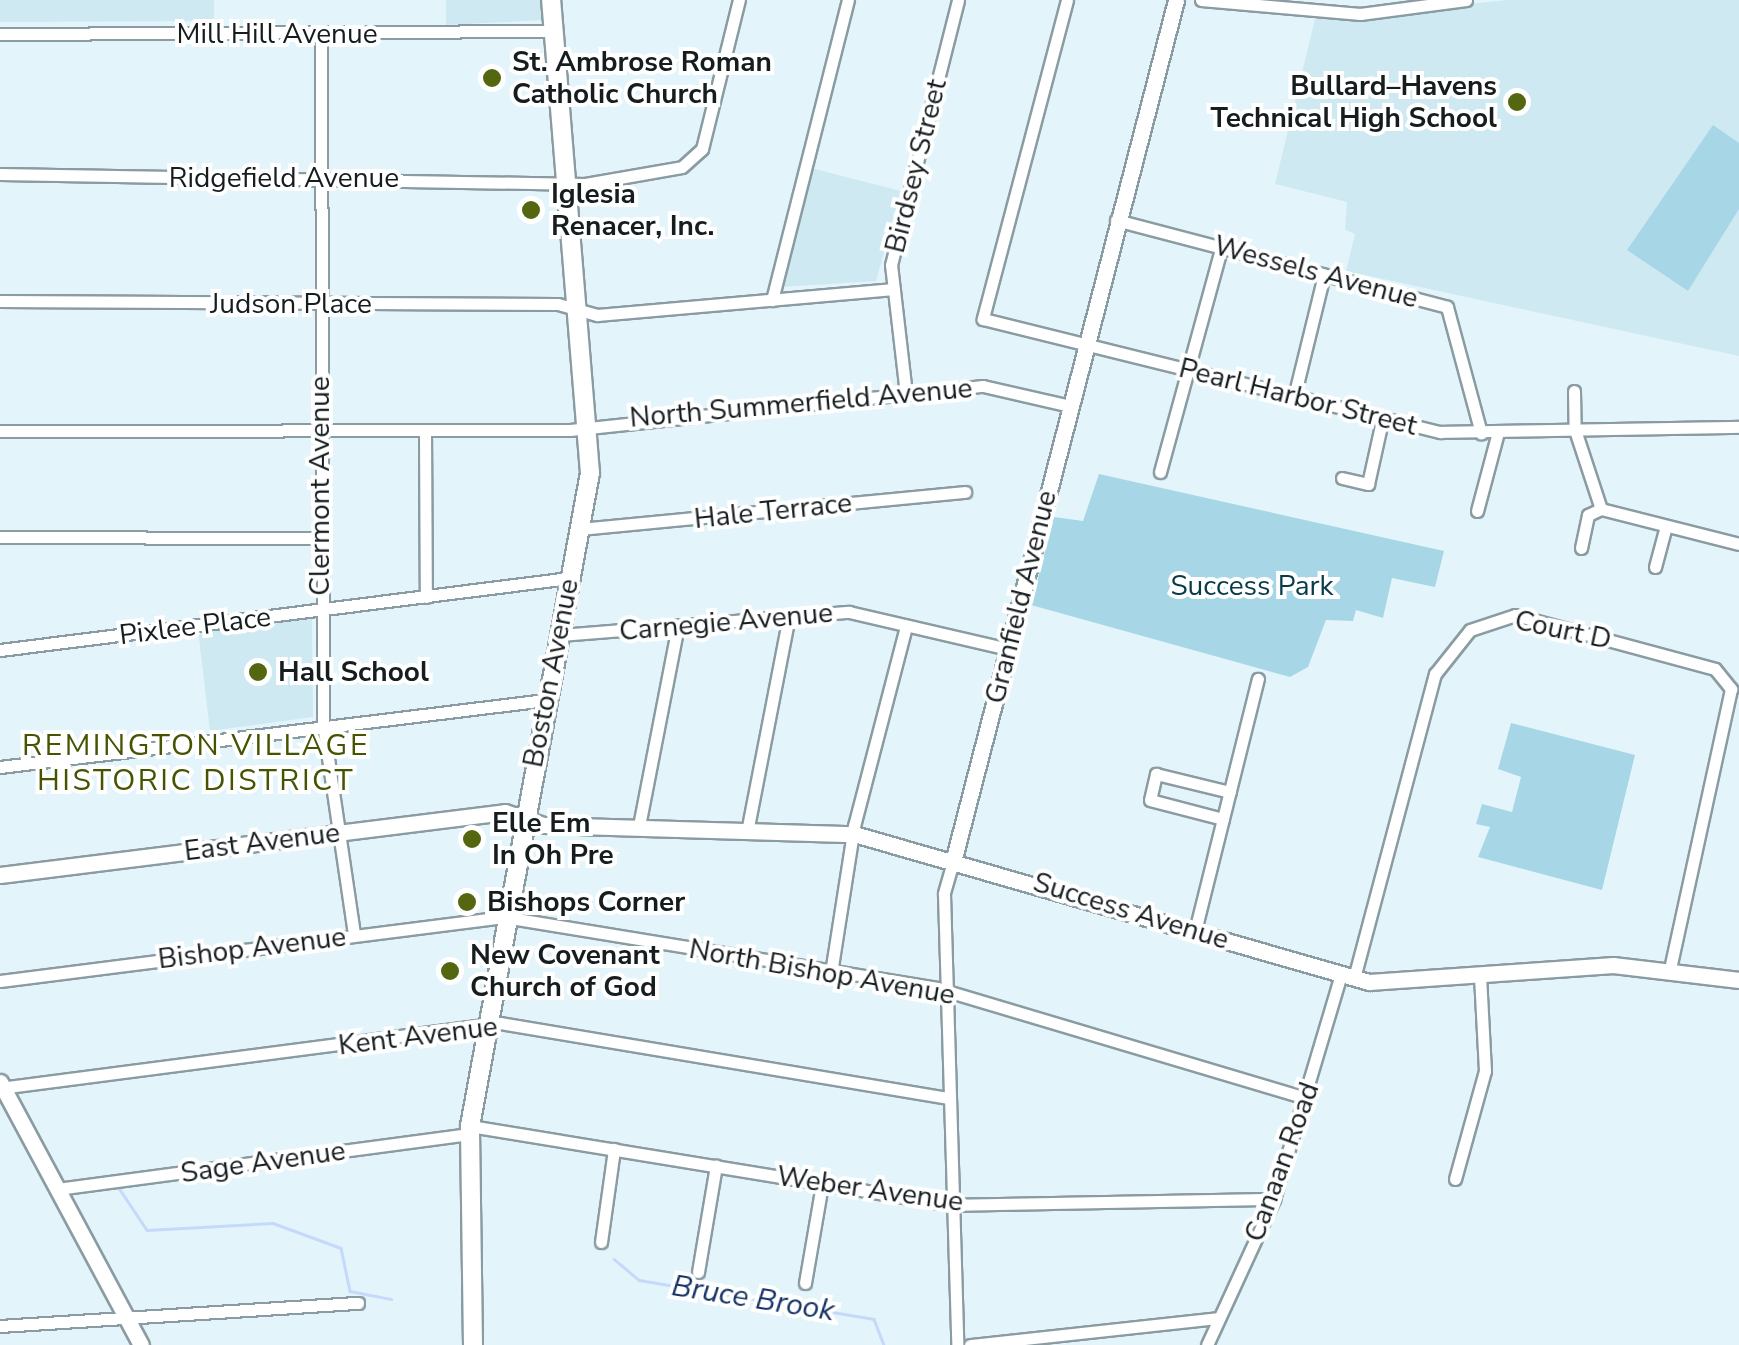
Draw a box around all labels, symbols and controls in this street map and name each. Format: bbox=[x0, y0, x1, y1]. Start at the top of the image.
street label: Mill Hill Avenue bbox=[176, 17, 378, 51]
place label: St. Ambrose Roman Catholic Church bbox=[512, 45, 772, 111]
marker: St. Ambrose Roman Catholic Church bbox=[481, 67, 503, 89]
place label: Bullard–Havens Technical High School bbox=[1210, 69, 1497, 135]
street label: Birdsey Street bbox=[878, 76, 954, 256]
marker: Bullard–Havens Technical High School bbox=[1506, 91, 1528, 113]
street label: Ridgefield Avenue bbox=[169, 161, 399, 195]
place label: Iglesia Renacer, Inc. bbox=[551, 177, 714, 243]
marker: Iglesia Renacer, Inc. bbox=[520, 199, 542, 221]
street label: Wessels Avenue bbox=[1210, 229, 1422, 315]
street label: Judson Place bbox=[210, 287, 372, 321]
street label: Pearl Harbor Street bbox=[1176, 351, 1420, 443]
street label: North Summerfield Avenue bbox=[628, 371, 974, 435]
street label: Clermont Avenue bbox=[303, 376, 337, 596]
street label: Hale Terrace bbox=[693, 486, 853, 536]
street label: Granfield Avenue bbox=[978, 487, 1064, 707]
park label: Success Park bbox=[1170, 569, 1334, 603]
street label: Boston Avenue bbox=[516, 576, 586, 770]
street label: Carnegie Avenue bbox=[618, 596, 834, 648]
street label: Pixlee Place bbox=[117, 600, 273, 652]
street label: Court D bbox=[1512, 603, 1614, 657]
place label: Hall School bbox=[278, 655, 429, 689]
marker: Hall School bbox=[247, 661, 269, 683]
district label: REMINGTON VILLAGE HISTORIC DISTRICT bbox=[22, 728, 370, 798]
place label: Elle Em In Oh Pre bbox=[492, 806, 614, 872]
street label: East Avenue bbox=[182, 816, 342, 868]
marker: Elle Em In Oh Pre bbox=[461, 828, 483, 850]
street label: Success Avenue bbox=[1029, 865, 1233, 957]
place label: Bishops Corner bbox=[487, 885, 685, 919]
marker: Bishops Corner bbox=[456, 891, 478, 913]
street label: Bishop Avenue bbox=[156, 920, 348, 976]
street label: North Bishop Avenue bbox=[687, 932, 957, 1012]
place label: New Covenant Church of God bbox=[470, 938, 660, 1004]
marker: New Covenant Church of God bbox=[439, 960, 461, 982]
street label: Kent Avenue bbox=[336, 1010, 500, 1062]
street label: Canaan Road bbox=[1238, 1078, 1326, 1246]
street label: Sage Avenue bbox=[179, 1134, 347, 1190]
street label: Weber Avenue bbox=[775, 1159, 965, 1219]
water label: Bruce Brook bbox=[669, 1268, 837, 1330]

